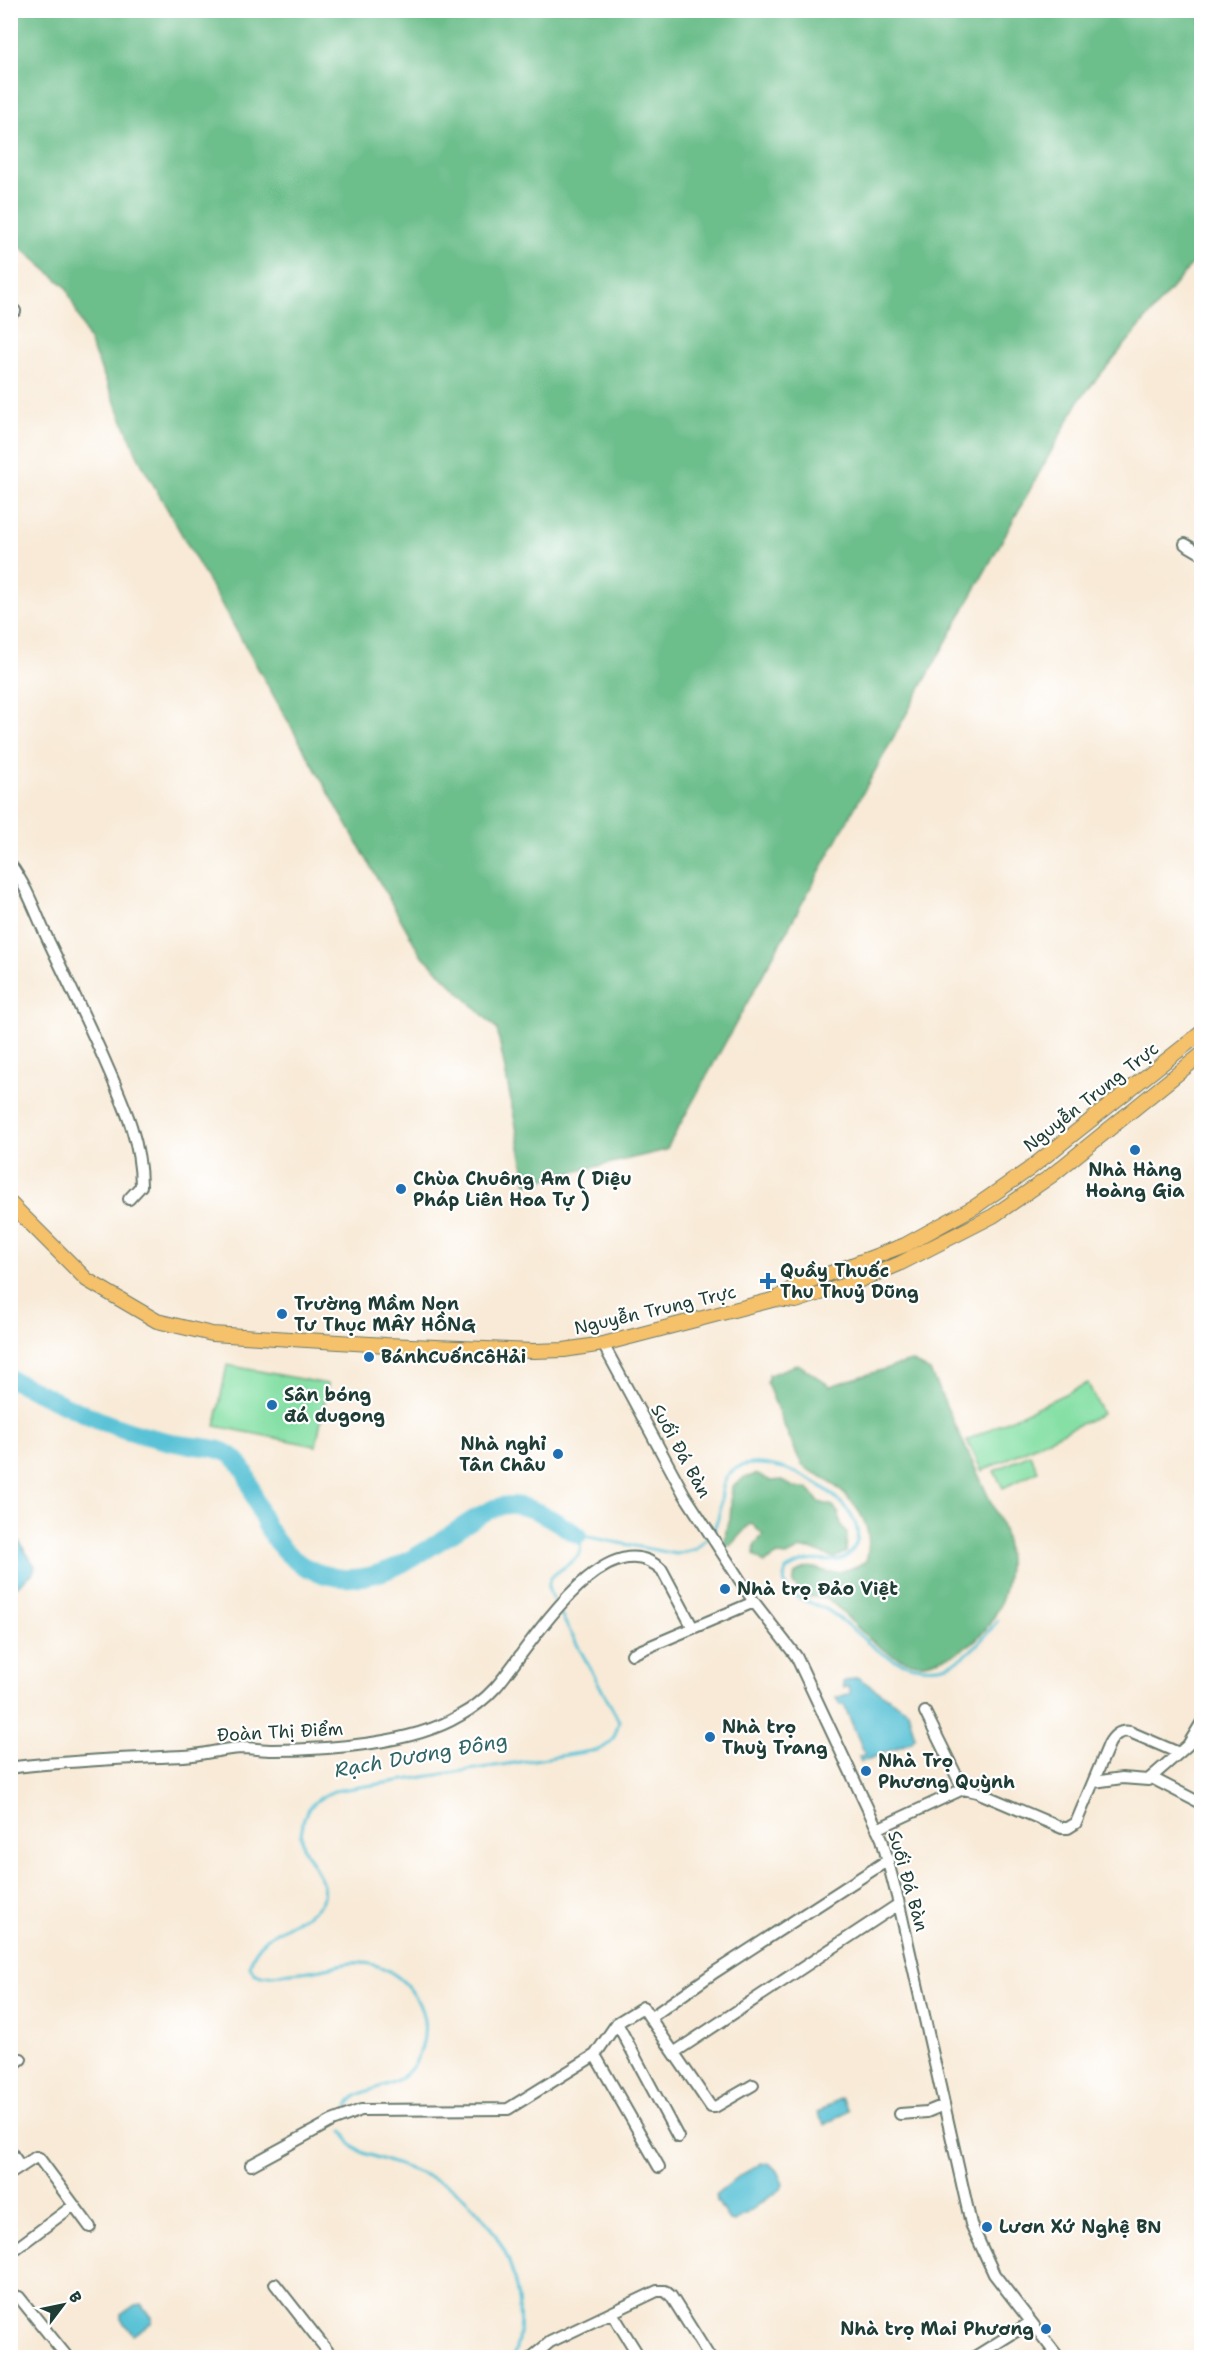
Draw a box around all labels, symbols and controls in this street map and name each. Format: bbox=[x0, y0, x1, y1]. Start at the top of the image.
street label: Nguyễn Trung Trực bbox=[1018, 1037, 1164, 1157]
marker: Nhà Hàng Hoàng Gia bbox=[1128, 1143, 1142, 1157]
place label: Nhà Hàng Hoàng Gia bbox=[1085, 1158, 1185, 1203]
place label: Chùa Chuông Am ( Diệu Pháp Liên Hoa Tự ) bbox=[413, 1167, 632, 1212]
marker: Chùa Chuông Am ( Diệu Pháp Liên Hoa Tự ) bbox=[394, 1182, 408, 1196]
place label: Quầy Thuốc Thu Thuỷ Dũng bbox=[780, 1259, 919, 1304]
marker: Quầy Thuốc Thu Thuỷ Dũng bbox=[761, 1274, 775, 1288]
street label: Nguyễn Trung Trực bbox=[572, 1280, 738, 1340]
place label: Trường Mầm Non Tư Thục MÂY HỒNG bbox=[294, 1292, 476, 1337]
marker: Trường Mầm Non Tư Thục MÂY HỒNG bbox=[275, 1307, 289, 1321]
place label: BánhCuốnCôHải bbox=[381, 1345, 526, 1369]
marker: BánhCuốnCôHải bbox=[362, 1350, 376, 1364]
place label: Sân bóng đá dugong bbox=[284, 1383, 385, 1428]
marker: Sân bóng đá dugong bbox=[265, 1398, 279, 1412]
street label: Suối Đá Bàn bbox=[645, 1400, 717, 1502]
place label: Nhà nghỉ Tân Châu bbox=[459, 1432, 546, 1477]
marker: Nhà nghỉ Tân Châu bbox=[551, 1447, 565, 1461]
place label: Nhà trọ Đảo Việt bbox=[737, 1577, 898, 1601]
marker: Nhà trọ Đảo Việt bbox=[718, 1582, 732, 1596]
place label: Nhà trọ Thuỳ Trang bbox=[722, 1715, 828, 1760]
street label: Đoàn Thị Điểm bbox=[216, 1717, 344, 1747]
water label: Rạch Dương Đông bbox=[332, 1727, 510, 1783]
marker: Nhà trọ Thuỳ Trang bbox=[703, 1730, 717, 1744]
place label: Nhà Trọ Phương Quỳnh bbox=[878, 1749, 1015, 1794]
marker: Nhà Trọ Phương Quỳnh bbox=[859, 1764, 873, 1778]
street label: Suối Đá Bàn bbox=[882, 1828, 934, 1934]
place label: Lươn Xứ Nghệ BN bbox=[999, 2215, 1161, 2239]
marker: Lươn Xứ Nghệ BN bbox=[980, 2220, 994, 2234]
north arrow bbox=[33, 2275, 93, 2335]
text: B bbox=[64, 2288, 87, 2307]
place label: Nhà trọ Mai Phương bbox=[840, 2317, 1034, 2341]
marker: Nhà trọ Mai Phương bbox=[1039, 2322, 1053, 2336]

